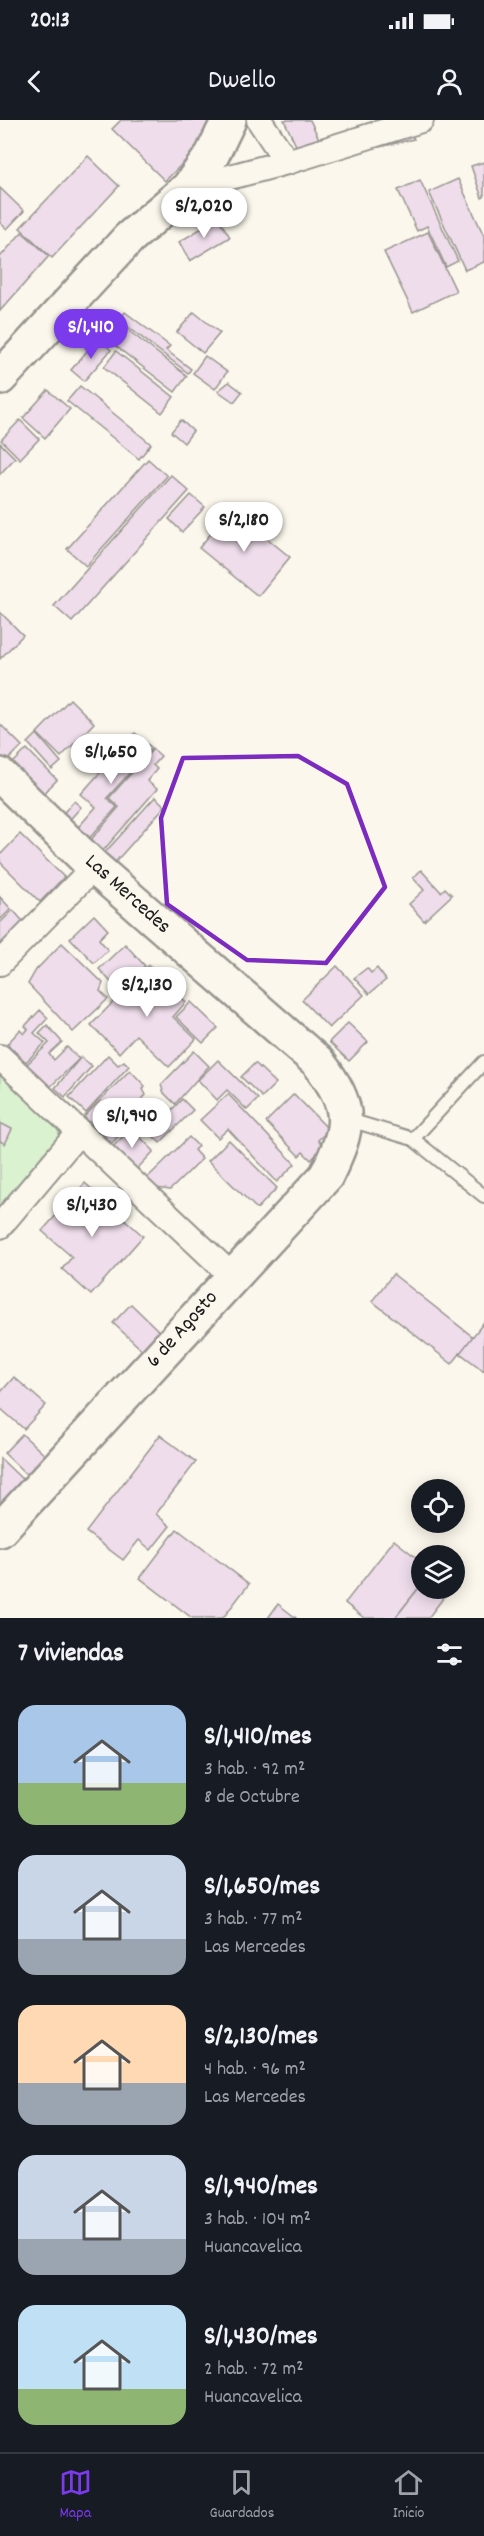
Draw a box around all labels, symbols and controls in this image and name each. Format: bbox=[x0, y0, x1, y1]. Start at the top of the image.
text: 20:13 bbox=[30, 6, 70, 37]
text: Dwello bbox=[208, 62, 276, 101]
icon: back bbox=[18, 65, 51, 98]
icon: person bbox=[433, 65, 466, 98]
pin: S/2,020 bbox=[149, 188, 259, 239]
text: S/2,020 bbox=[175, 193, 233, 221]
pin: S/1,410 bbox=[36, 309, 146, 360]
text: S/1,410 bbox=[68, 314, 114, 342]
pin: S/2,180 bbox=[189, 502, 299, 553]
text: S/2,180 bbox=[219, 507, 269, 535]
pin: S/1,650 bbox=[56, 734, 166, 785]
text: S/1,650 bbox=[85, 739, 137, 767]
street label: Las Mercedes bbox=[77, 848, 177, 942]
pin: S/2,130 bbox=[92, 967, 202, 1018]
text: S/2,130 bbox=[121, 972, 173, 1000]
pin: S/1,940 bbox=[77, 1098, 187, 1149]
text: S/1,940 bbox=[106, 1103, 158, 1131]
pin: S/1,430 bbox=[37, 1187, 147, 1238]
text: S/1,430 bbox=[67, 1192, 117, 1220]
street label: 6 de Agosto bbox=[140, 1285, 226, 1375]
map controls bbox=[411, 1479, 465, 1599]
button: locate bbox=[411, 1479, 465, 1533]
button: layers bbox=[411, 1545, 465, 1599]
text: 7 viviendas bbox=[18, 1636, 124, 1673]
icon: filters bbox=[433, 1638, 466, 1671]
text: S/1,410/mes bbox=[204, 1719, 312, 1756]
icon: home bbox=[66, 1729, 138, 1801]
text: 3 hab. · 92 m² bbox=[204, 1756, 305, 1784]
text: 8 de Octubre bbox=[204, 1784, 300, 1812]
text: S/1,650/mes bbox=[204, 1869, 320, 1906]
icon: home bbox=[66, 1879, 138, 1951]
text: 3 hab. · 77 m² bbox=[204, 1906, 303, 1934]
text: Las Mercedes bbox=[204, 1934, 306, 1962]
text: S/2,130/mes bbox=[204, 2019, 318, 2056]
icon: home bbox=[66, 2029, 138, 2101]
text: 4 hab. · 96 m² bbox=[204, 2056, 306, 2084]
text: Las Mercedes bbox=[204, 2084, 306, 2112]
text: S/1,940/mes bbox=[204, 2169, 318, 2206]
icon: home bbox=[66, 2179, 138, 2251]
text: 3 hab. · 104 m² bbox=[204, 2206, 311, 2234]
text: Huancavelica bbox=[204, 2234, 302, 2262]
text: S/1,430/mes bbox=[204, 2319, 318, 2356]
icon: home bbox=[66, 2329, 138, 2401]
text: 2 hab. · 72 m² bbox=[204, 2356, 304, 2384]
text: Huancavelica bbox=[204, 2384, 302, 2412]
tab: Mapa bbox=[59, 2466, 92, 2525]
tab: Guardados bbox=[210, 2466, 274, 2525]
tab: Inicio bbox=[392, 2466, 425, 2525]

